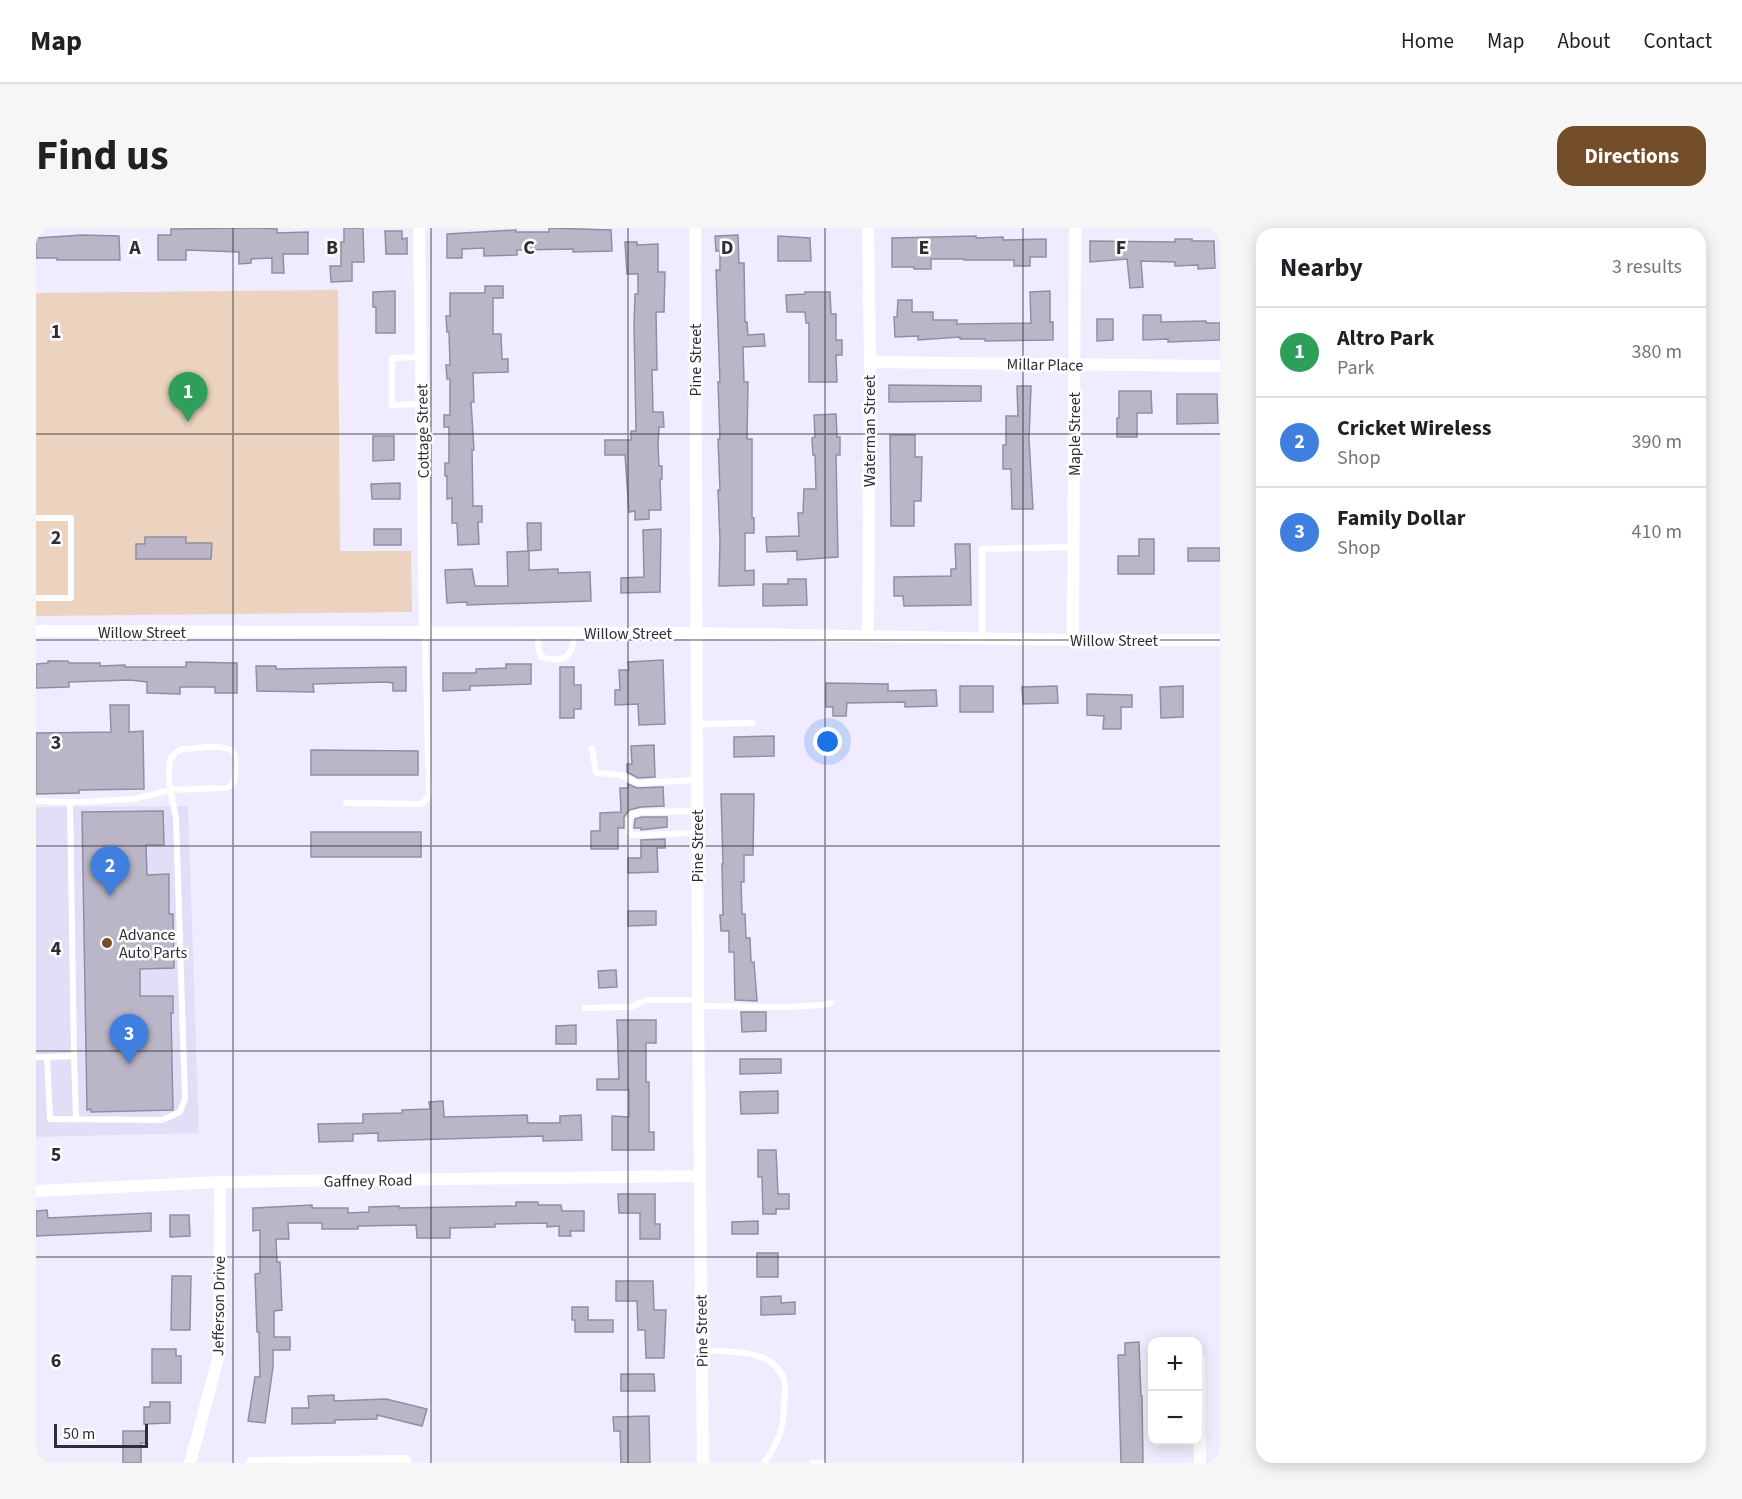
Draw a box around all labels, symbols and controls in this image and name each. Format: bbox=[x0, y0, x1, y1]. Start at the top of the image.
text: Map bbox=[30, 21, 82, 61]
text: Home bbox=[1401, 26, 1454, 56]
text: Map bbox=[1487, 26, 1525, 56]
text: About bbox=[1558, 26, 1610, 56]
text: Contact bbox=[1643, 26, 1712, 56]
text: Find us bbox=[36, 126, 169, 186]
button: Directions bbox=[1557, 126, 1706, 186]
text: A bbox=[128, 234, 141, 262]
text: B bbox=[326, 234, 338, 262]
text: C bbox=[523, 234, 535, 262]
text: D bbox=[721, 234, 733, 262]
text: E bbox=[919, 234, 929, 262]
text: F bbox=[1116, 234, 1126, 262]
text: Nearby bbox=[1280, 249, 1363, 286]
text: 3 results bbox=[1612, 253, 1682, 281]
text: 1 bbox=[51, 318, 61, 346]
text: Altro Park bbox=[1337, 322, 1434, 354]
street label: Pine Street bbox=[685, 323, 707, 396]
text: 1 bbox=[1294, 338, 1305, 366]
text: 380 m bbox=[1632, 338, 1682, 366]
street label: Millar Place bbox=[1006, 353, 1084, 377]
text: Park bbox=[1337, 354, 1374, 382]
pin: 1 bbox=[168, 372, 208, 422]
street label: Waterman Street bbox=[859, 374, 881, 487]
street label: Cottage Street bbox=[411, 383, 435, 479]
street label: Maple Street bbox=[1064, 391, 1086, 476]
text: Cricket Wireless bbox=[1337, 412, 1491, 444]
text: 2 bbox=[1294, 428, 1305, 456]
text: 390 m bbox=[1632, 428, 1682, 456]
text: Shop bbox=[1337, 444, 1381, 472]
text: Family Dollar bbox=[1337, 502, 1465, 534]
text: 3 bbox=[1294, 518, 1305, 546]
text: 410 m bbox=[1632, 518, 1682, 546]
text: 2 bbox=[51, 524, 61, 552]
text: Shop bbox=[1337, 534, 1381, 562]
street label: Willow Street bbox=[98, 622, 187, 644]
street label: Willow Street bbox=[584, 623, 673, 645]
street label: Willow Street bbox=[1070, 630, 1159, 652]
your location bbox=[813, 727, 842, 756]
text: 3 bbox=[51, 729, 61, 757]
street label: Pine Street bbox=[687, 809, 709, 882]
pin: 2 bbox=[90, 846, 130, 896]
place label: Advance Auto Parts bbox=[119, 924, 188, 964]
text: 4 bbox=[51, 935, 62, 963]
marker: Advance Auto Parts bbox=[100, 936, 114, 950]
pin: 3 bbox=[110, 1014, 148, 1064]
text: 5 bbox=[51, 1141, 61, 1169]
street label: Gaffney Road bbox=[323, 1169, 413, 1193]
street label: Jefferson Drive bbox=[207, 1256, 231, 1356]
street label: Pine Street bbox=[690, 1294, 714, 1368]
map controls bbox=[1148, 1337, 1202, 1445]
button: + bbox=[1148, 1337, 1202, 1391]
text: 6 bbox=[51, 1347, 61, 1375]
button: − bbox=[1148, 1391, 1202, 1445]
scale bar bbox=[54, 1421, 148, 1448]
text: 50 m bbox=[63, 1423, 95, 1445]

